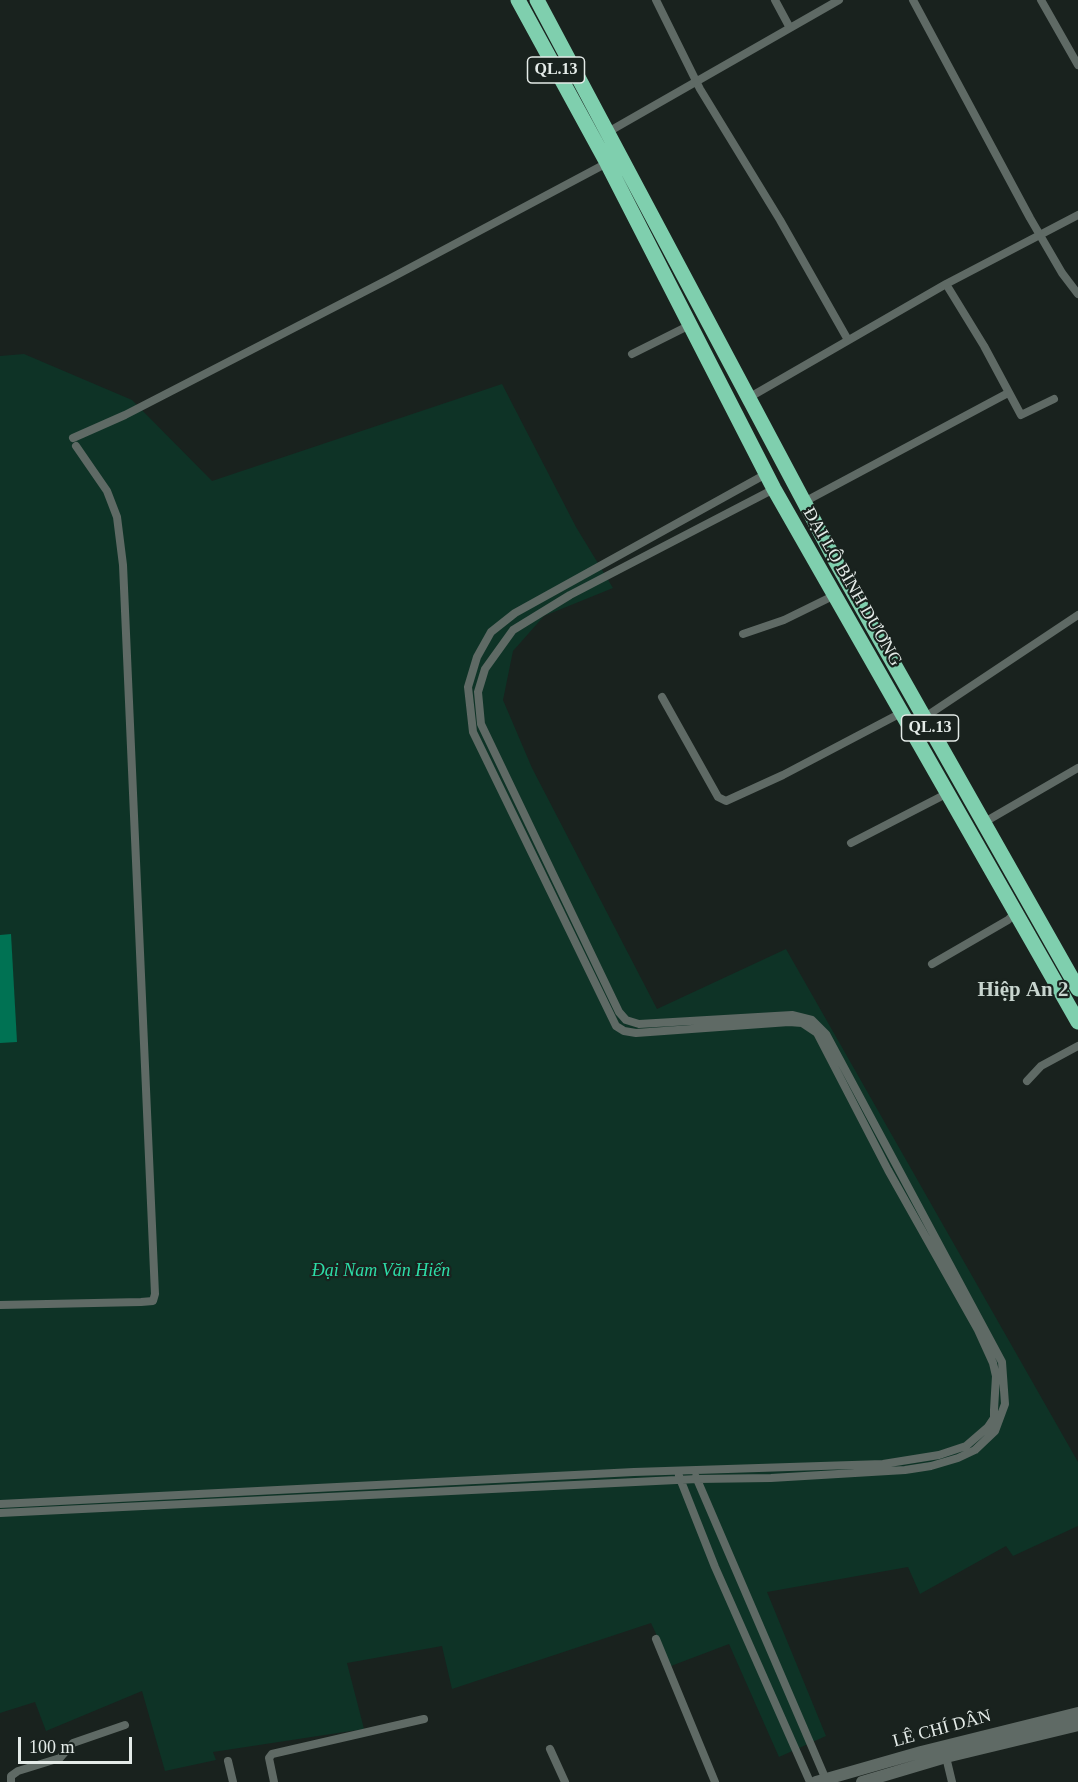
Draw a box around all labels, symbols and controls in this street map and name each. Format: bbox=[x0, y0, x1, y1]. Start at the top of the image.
road number: QL.13 bbox=[528, 57, 584, 83]
street label: ĐẠI LỘ BÌNH DƯƠNG bbox=[798, 504, 906, 670]
road number: QL.13 bbox=[902, 715, 958, 741]
district label: Hiệp An 2 bbox=[977, 978, 1069, 1004]
park label: Đại Nam Văn Hiến bbox=[312, 1260, 450, 1282]
street label: LÊ CHÍ DÂN bbox=[890, 1705, 994, 1753]
scale bar bbox=[21, 1725, 135, 1763]
text: 100 m bbox=[29, 1737, 75, 1757]

